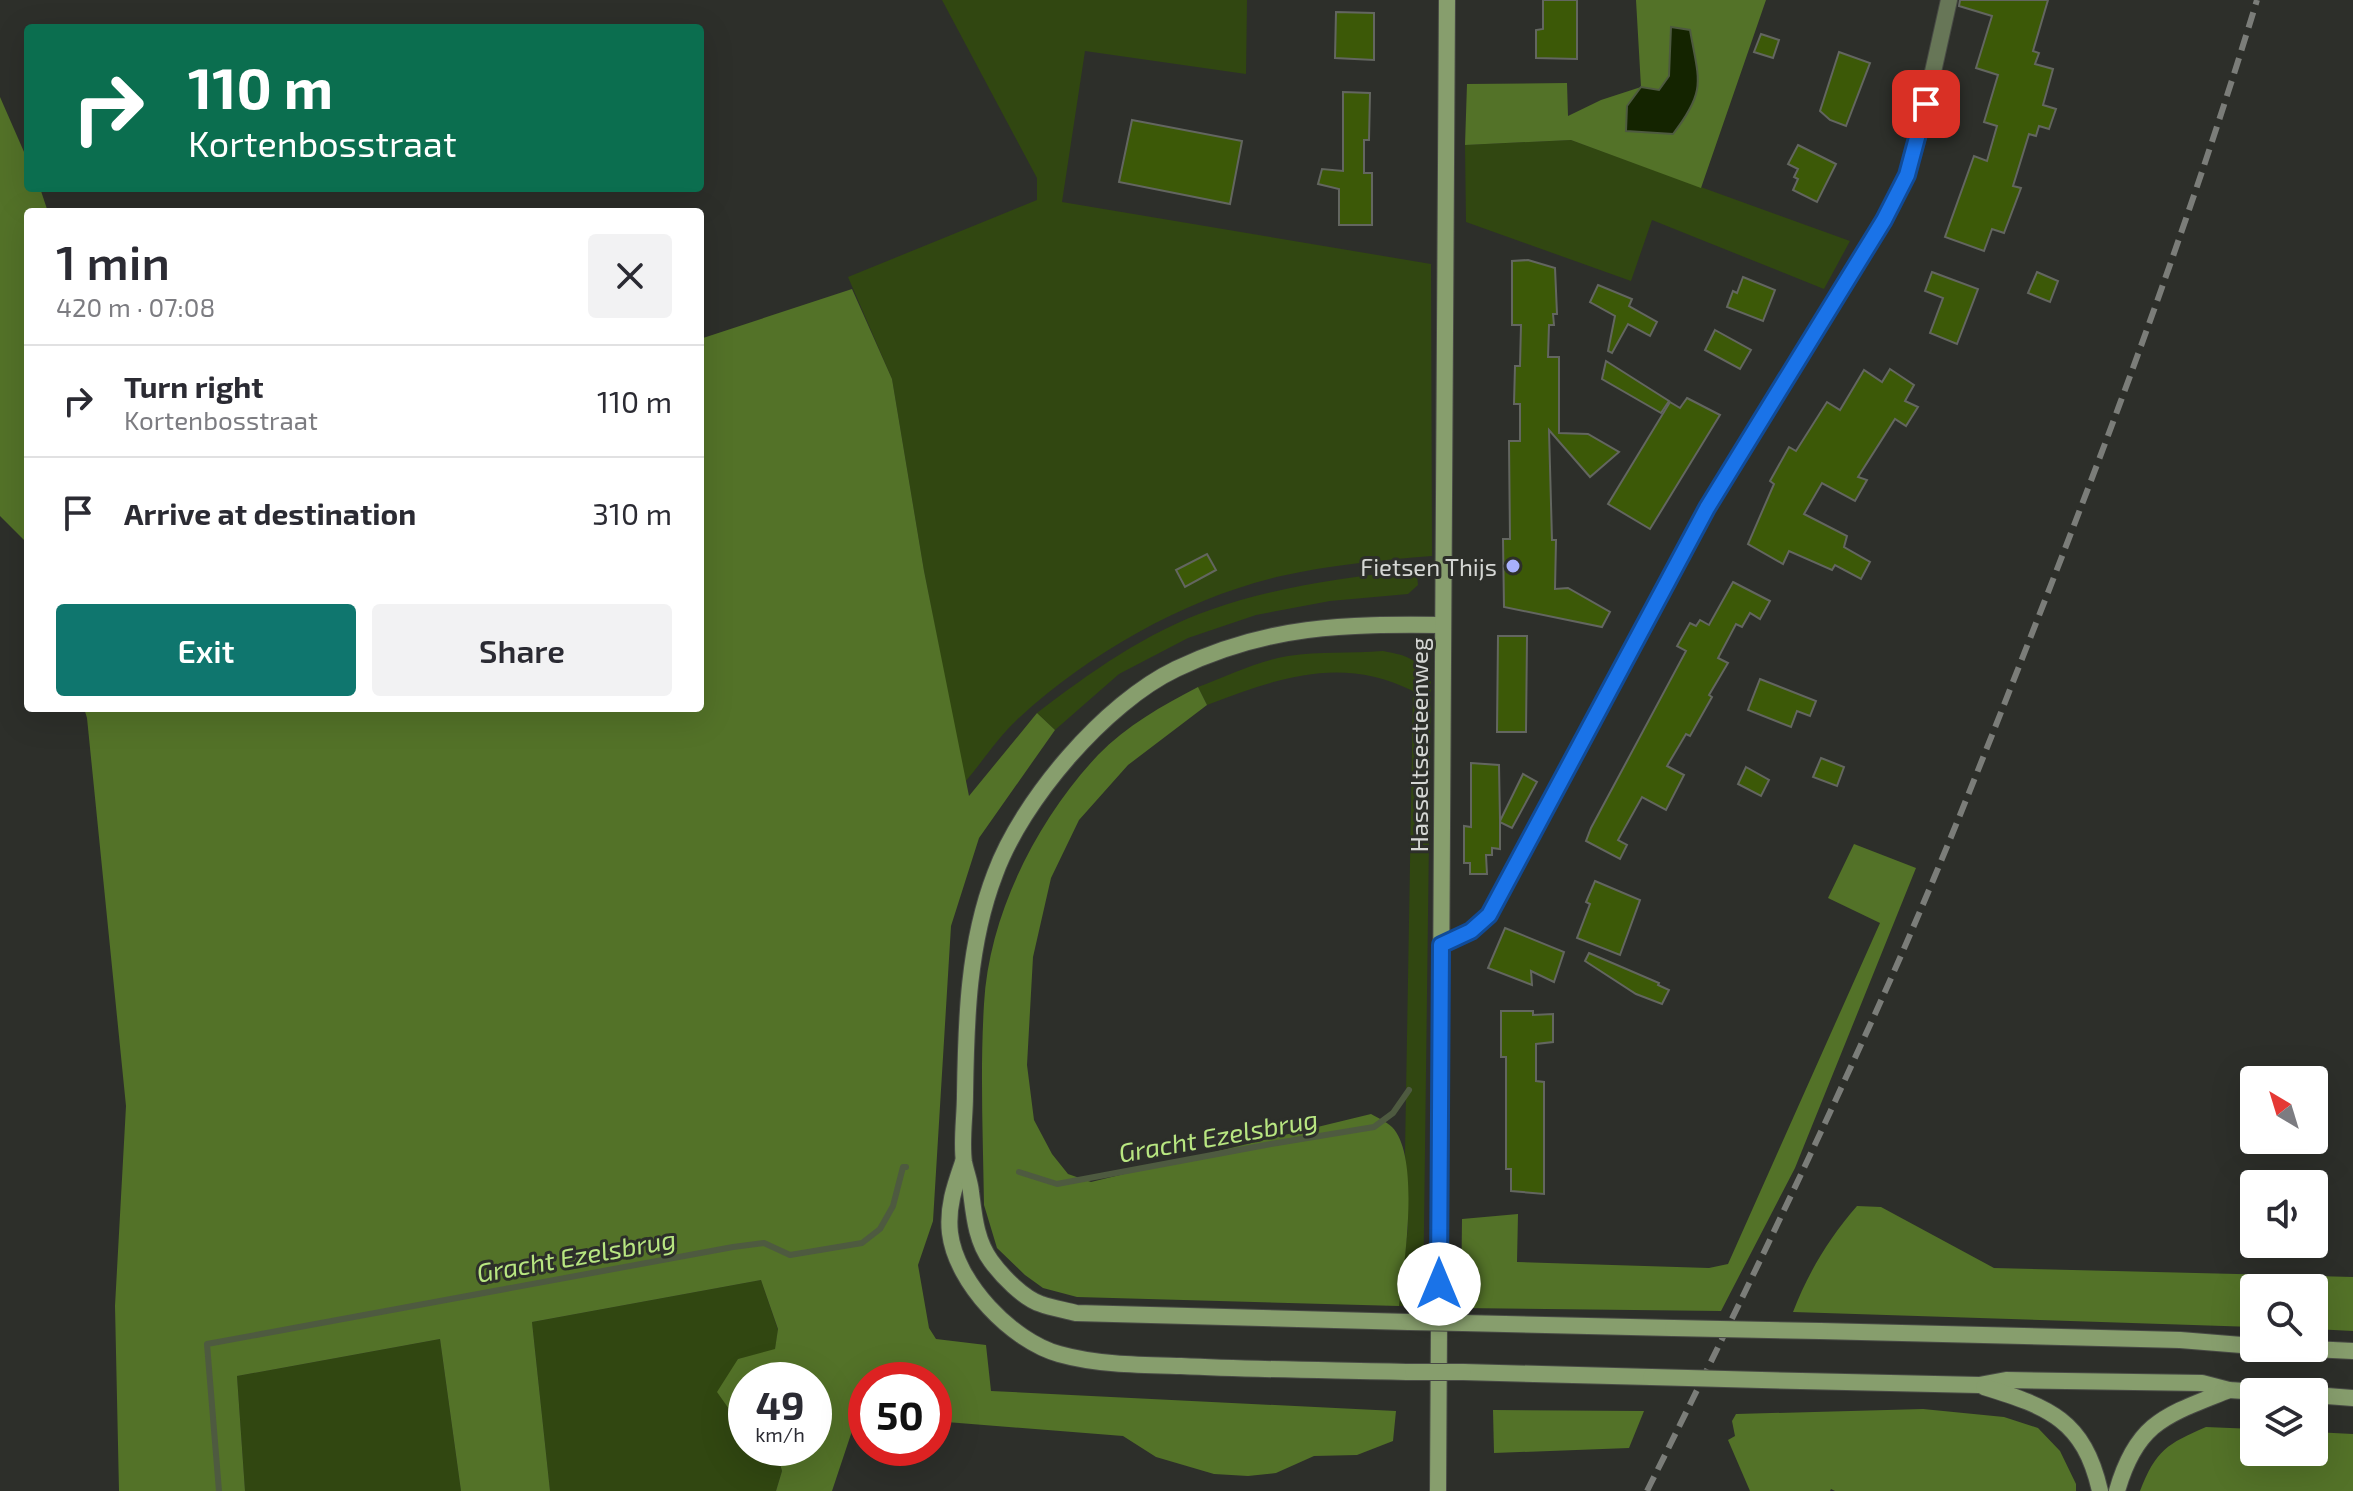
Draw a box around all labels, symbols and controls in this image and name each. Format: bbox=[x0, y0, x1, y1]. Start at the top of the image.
text: 110 m bbox=[188, 53, 333, 120]
icon: right bbox=[56, 56, 160, 160]
pin bbox=[1892, 70, 1960, 138]
icon: arrive bbox=[1904, 82, 1948, 126]
text: Kortenbosstraat bbox=[188, 121, 457, 164]
text: 1 min bbox=[56, 232, 170, 290]
button: close bbox=[588, 234, 672, 318]
text: 420 m · 07:08 bbox=[56, 291, 215, 322]
text: Turn right bbox=[124, 368, 264, 404]
icon: right bbox=[56, 379, 100, 423]
text: 110 m bbox=[597, 383, 672, 419]
text: Kortenbosstraat bbox=[124, 404, 318, 435]
icon: arrive bbox=[56, 491, 100, 535]
text: Arrive at destination bbox=[124, 495, 416, 531]
text: 310 m bbox=[592, 495, 672, 531]
place label: Fietsen Thijs bbox=[1360, 552, 1497, 581]
marker: Fietsen Thijs bbox=[1504, 557, 1522, 575]
button: Exit bbox=[56, 604, 356, 696]
button: Share bbox=[372, 604, 672, 696]
street label: Hasseltsesteenweg bbox=[1404, 638, 1433, 852]
north arrow bbox=[2240, 1066, 2328, 1154]
map controls bbox=[2240, 1066, 2328, 1466]
water label: Gracht Ezelsbrug bbox=[1116, 1102, 1320, 1168]
button: sound bbox=[2240, 1170, 2328, 1258]
water label: Gracht Ezelsbrug bbox=[474, 1222, 678, 1288]
position arrow bbox=[1397, 1242, 1481, 1326]
button: search bbox=[2240, 1274, 2328, 1362]
speed limit sign: 50 bbox=[848, 1362, 952, 1466]
button: layers bbox=[2240, 1378, 2328, 1466]
text: 49 bbox=[755, 1380, 805, 1428]
text: km/h bbox=[755, 1422, 805, 1446]

